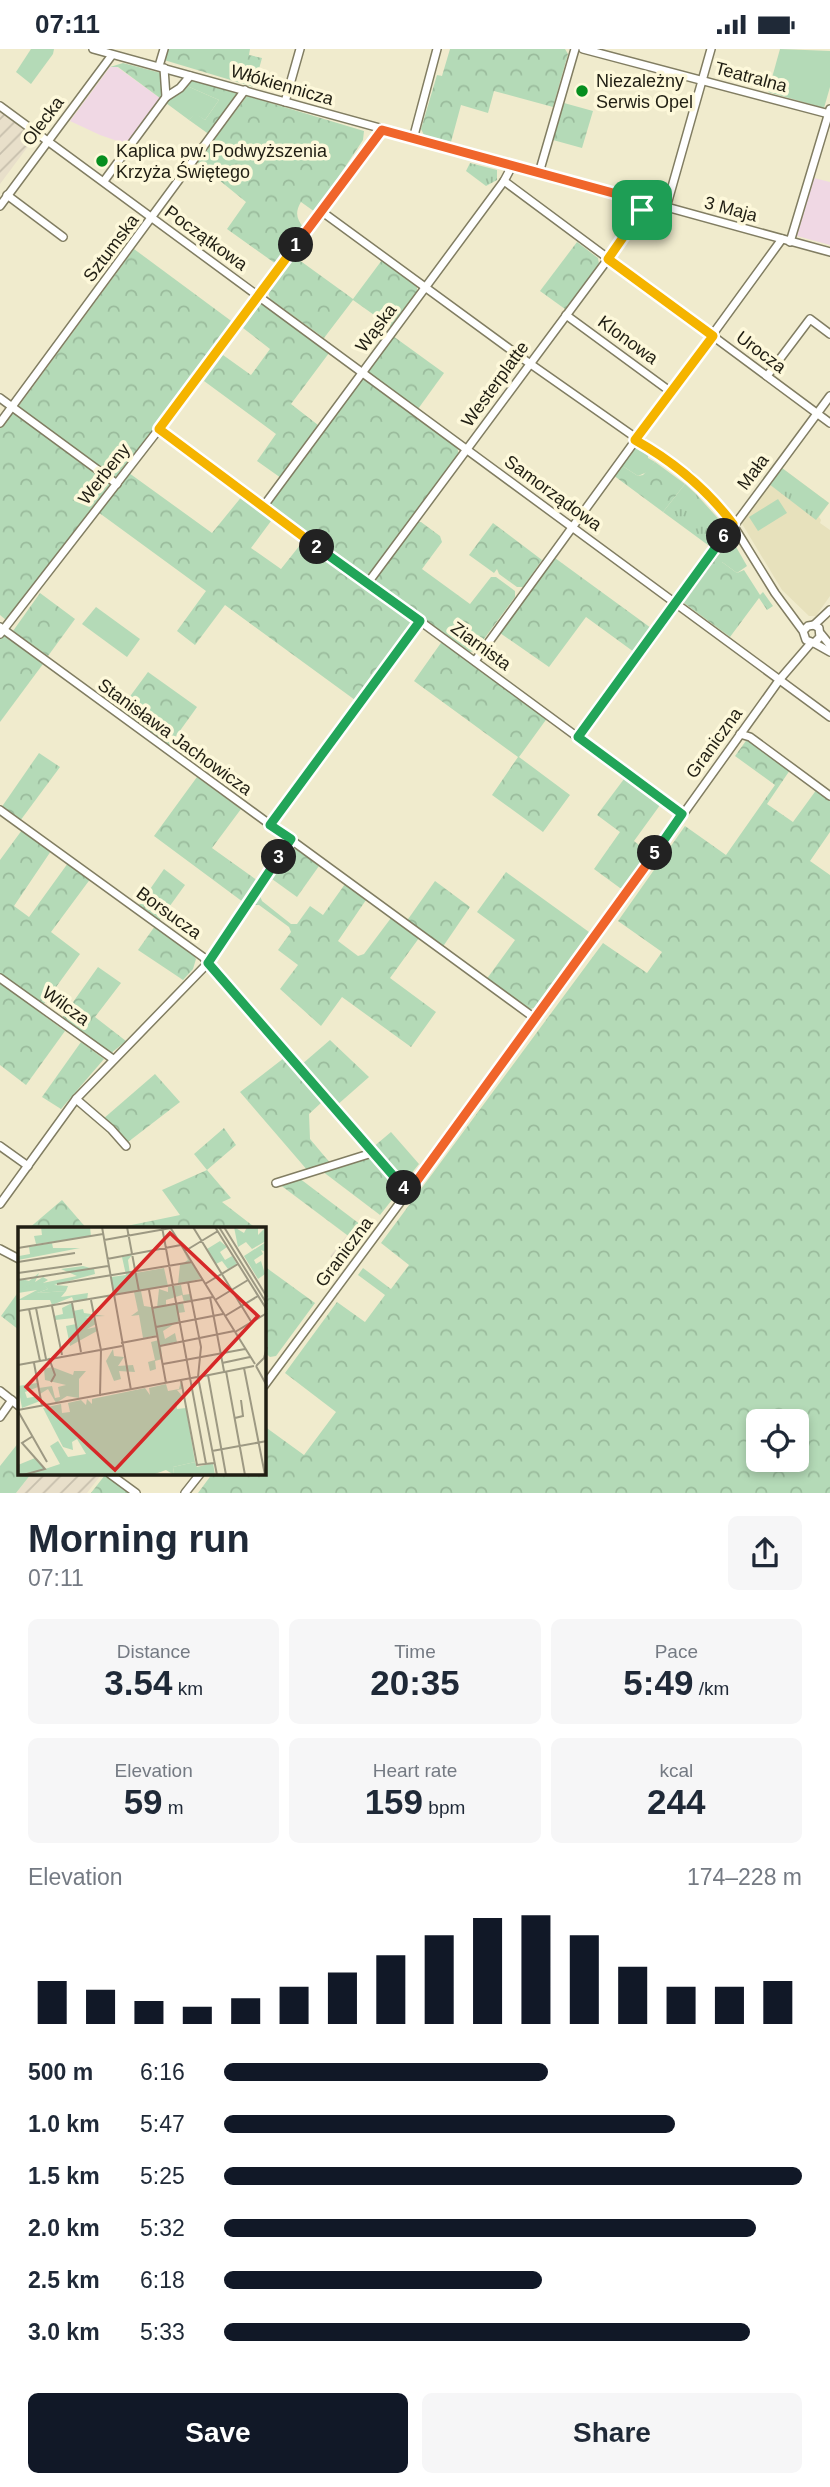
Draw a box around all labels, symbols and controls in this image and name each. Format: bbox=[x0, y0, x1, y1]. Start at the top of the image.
text: 07:11 bbox=[35, 9, 100, 39]
street label: Teatralna bbox=[713, 58, 790, 96]
street label: Włókiennicza bbox=[228, 61, 337, 109]
place label: Niezależny Serwis Opel bbox=[596, 71, 693, 112]
marker: Niezależny Serwis Opel bbox=[574, 83, 590, 99]
street label: Olecka bbox=[18, 92, 68, 149]
place label: Kaplica pw. Podwyższenia Krzyża Świętego bbox=[116, 141, 328, 182]
marker: Kaplica pw. Podwyższenia Krzyża Świętego bbox=[94, 153, 110, 169]
pin bbox=[612, 180, 672, 240]
icon: arrive bbox=[623, 191, 661, 229]
street label: 3 Maja bbox=[702, 192, 761, 226]
street label: Początkowa bbox=[161, 201, 252, 275]
street label: Sztumska bbox=[79, 210, 143, 286]
pin: 1 bbox=[278, 227, 314, 263]
text: 1 bbox=[290, 234, 301, 255]
street label: Wąska bbox=[351, 299, 401, 356]
street label: Klonowa bbox=[594, 312, 663, 369]
street label: Urocza bbox=[732, 327, 791, 378]
street label: Westerplatte bbox=[457, 337, 533, 431]
street label: Werbeny bbox=[74, 440, 134, 508]
street label: Mała bbox=[733, 450, 773, 494]
street label: Samorządowa bbox=[501, 451, 606, 535]
pin: 6 bbox=[706, 519, 742, 553]
text: 6 bbox=[718, 525, 729, 546]
pin: 2 bbox=[300, 529, 334, 565]
text: 2 bbox=[311, 536, 322, 557]
street label: Ziarnista bbox=[447, 618, 516, 675]
street label: Stanisława Jachowicza bbox=[94, 675, 257, 800]
street label: Graniczna bbox=[682, 703, 747, 782]
pin: 5 bbox=[638, 835, 672, 871]
pin: 3 bbox=[262, 839, 296, 875]
text: 5 bbox=[649, 842, 660, 863]
text: 3 bbox=[273, 846, 284, 867]
street label: Borsucza bbox=[133, 883, 206, 944]
street label: Wilcza bbox=[39, 982, 94, 1030]
pin: 4 bbox=[386, 1171, 422, 1205]
text: 4 bbox=[398, 1177, 409, 1198]
street label: Graniczna bbox=[311, 1212, 377, 1291]
inset map bbox=[18, 1227, 266, 1475]
map controls bbox=[746, 1409, 809, 1472]
button: locate bbox=[746, 1409, 809, 1472]
button: share bbox=[728, 1516, 802, 1590]
text: Morning run bbox=[28, 1518, 250, 1560]
text: 07:11 bbox=[28, 1565, 84, 1591]
text: Distance bbox=[117, 1641, 191, 1662]
text: Time bbox=[394, 1641, 436, 1662]
text: Pace bbox=[655, 1641, 698, 1662]
text: 3.54 bbox=[104, 1663, 172, 1702]
text: 20:35 bbox=[370, 1663, 460, 1702]
text: 5:49 bbox=[623, 1663, 693, 1702]
text: km bbox=[172, 1678, 203, 1699]
text: /km bbox=[693, 1678, 729, 1699]
text: Elevation bbox=[115, 1760, 193, 1781]
text: Heart rate bbox=[373, 1760, 457, 1781]
text: kcal bbox=[659, 1760, 693, 1781]
text: 59 bbox=[124, 1782, 163, 1821]
text: 159 bbox=[365, 1782, 423, 1821]
text: 244 bbox=[647, 1782, 706, 1821]
text: m bbox=[163, 1797, 184, 1818]
text: bpm bbox=[423, 1797, 465, 1818]
text: Elevation bbox=[28, 1864, 123, 1890]
text: 174–228 m bbox=[687, 1864, 802, 1890]
text: 500 m bbox=[28, 2059, 93, 2085]
text: 6:16 bbox=[140, 2059, 185, 2085]
text: 1.0 km bbox=[28, 2111, 100, 2137]
text: 5:47 bbox=[140, 2111, 185, 2137]
text: 1.5 km bbox=[28, 2163, 100, 2189]
text: 5:25 bbox=[140, 2163, 185, 2189]
text: 2.0 km bbox=[28, 2215, 100, 2241]
text: 5:32 bbox=[140, 2215, 185, 2241]
text: 2.5 km bbox=[28, 2267, 100, 2293]
text: 6:18 bbox=[140, 2267, 185, 2293]
text: 3.0 km bbox=[28, 2319, 100, 2345]
text: 5:33 bbox=[140, 2319, 185, 2345]
button: Save bbox=[28, 2393, 408, 2473]
button: Share bbox=[422, 2393, 802, 2473]

